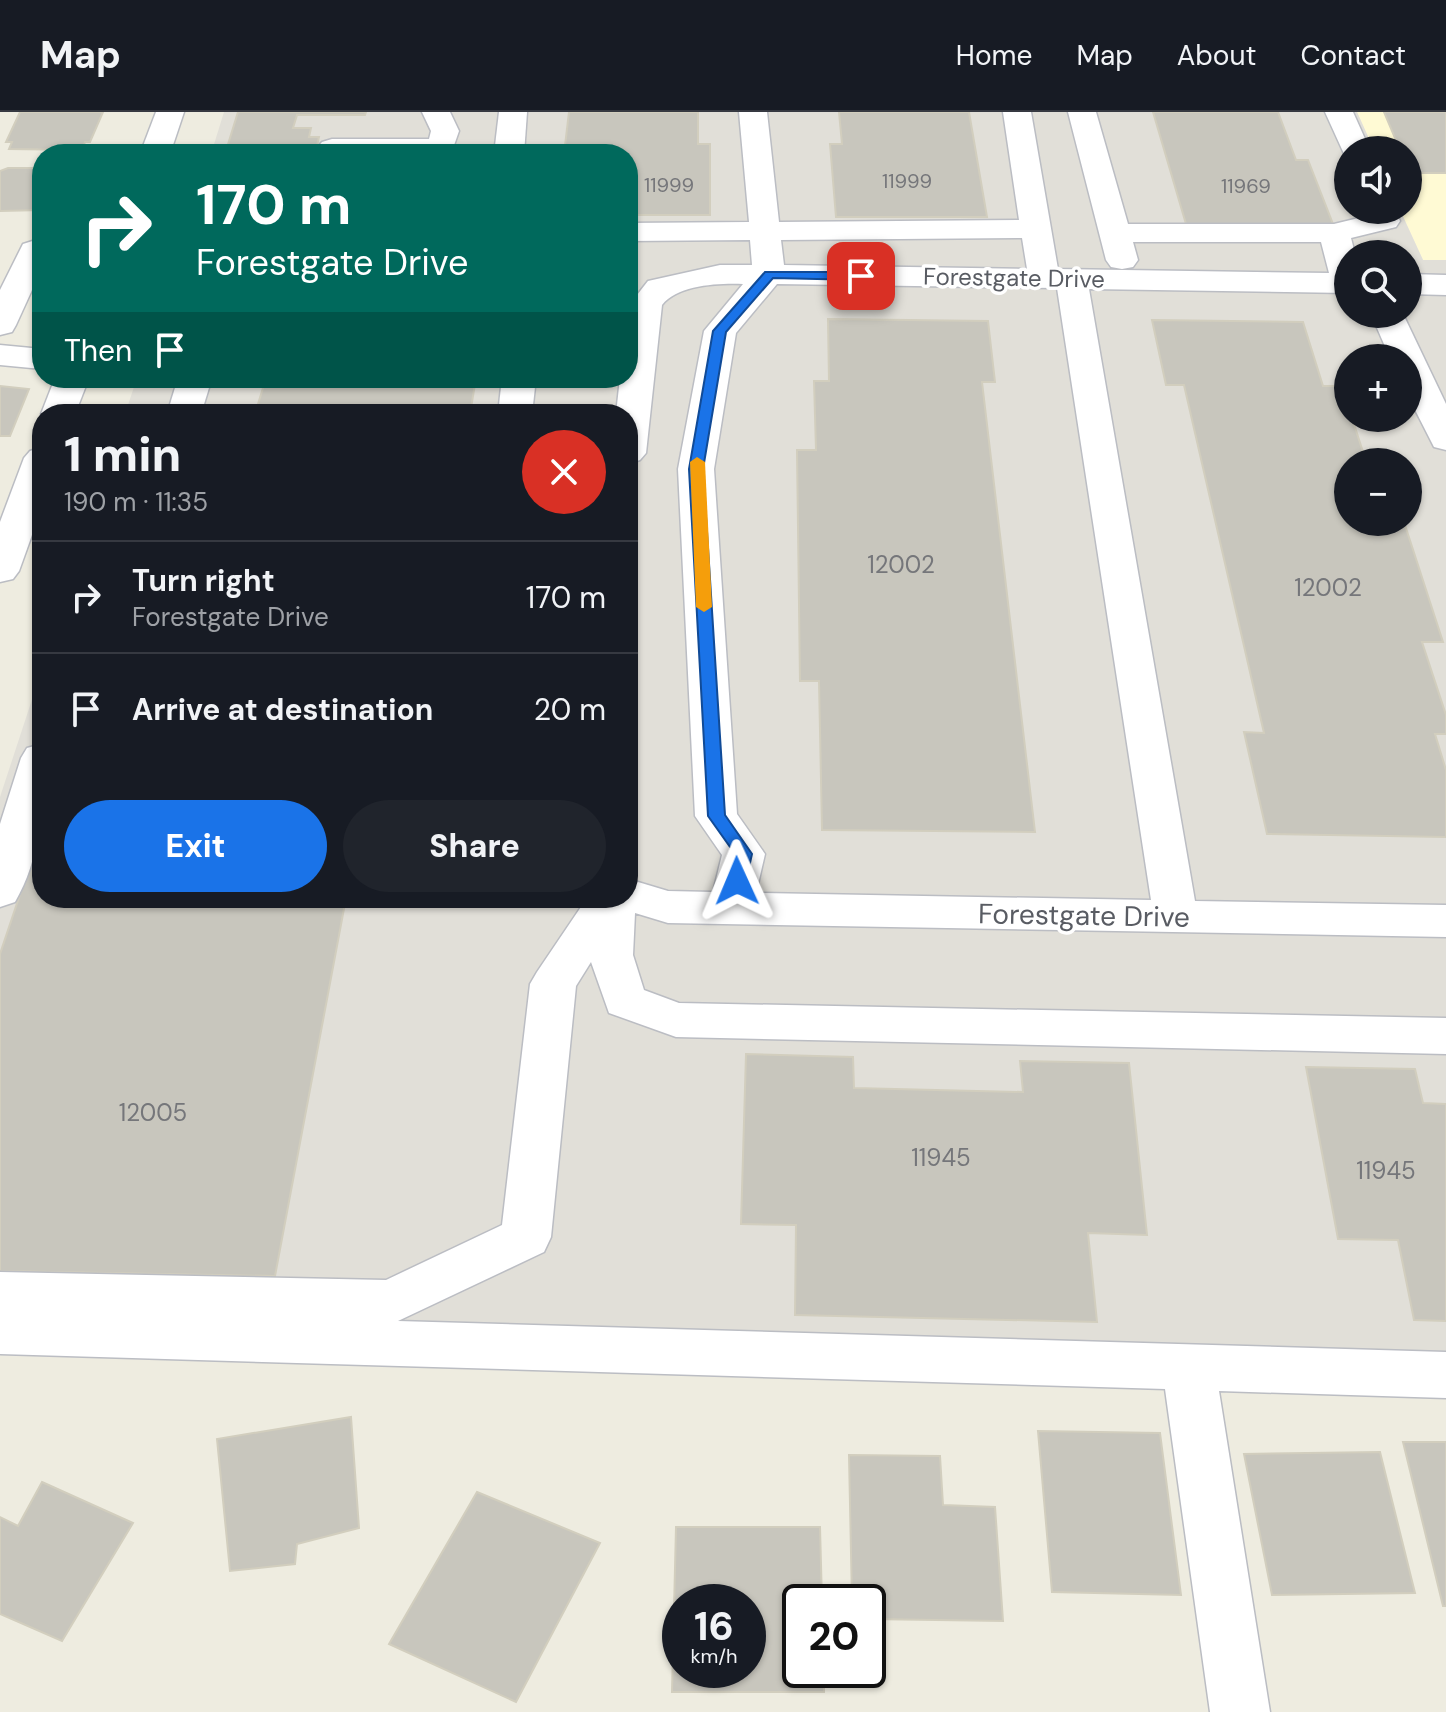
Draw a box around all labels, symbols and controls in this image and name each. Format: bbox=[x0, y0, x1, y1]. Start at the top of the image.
text: Map bbox=[40, 30, 121, 80]
text: Home bbox=[956, 37, 1032, 74]
text: Map bbox=[1076, 37, 1133, 74]
text: About bbox=[1177, 37, 1256, 74]
text: Contact bbox=[1300, 37, 1406, 74]
map controls bbox=[1334, 136, 1422, 536]
button: sound bbox=[1334, 136, 1422, 224]
text: 170 m bbox=[196, 168, 351, 241]
house number: 11999 bbox=[882, 168, 932, 194]
house number: 11999 bbox=[644, 172, 694, 198]
house number: 11969 bbox=[1221, 173, 1271, 199]
icon: right bbox=[64, 176, 168, 280]
text: Forestgate Drive bbox=[196, 239, 468, 286]
button: search bbox=[1334, 240, 1422, 328]
pin bbox=[827, 242, 895, 310]
icon: arrive bbox=[839, 254, 883, 298]
street label: Forestgate Drive bbox=[923, 260, 1105, 295]
icon: arrive bbox=[148, 328, 192, 372]
text: Then bbox=[64, 331, 132, 370]
button: + bbox=[1334, 344, 1422, 432]
text: 1 min bbox=[64, 423, 181, 486]
button: close bbox=[522, 430, 606, 514]
button: − bbox=[1334, 448, 1422, 536]
text: 190 m · 11:35 bbox=[64, 485, 208, 519]
house number: 12002 bbox=[867, 549, 935, 580]
text: Turn right bbox=[132, 561, 275, 600]
house number: 12002 bbox=[1294, 572, 1362, 603]
icon: right bbox=[64, 575, 108, 619]
text: 170 m bbox=[526, 578, 606, 617]
text: Forestgate Drive bbox=[132, 600, 329, 634]
icon: arrive bbox=[64, 687, 108, 731]
text: Arrive at destination bbox=[132, 690, 433, 729]
text: 20 m bbox=[534, 690, 606, 729]
button: Exit bbox=[64, 800, 327, 892]
button: Share bbox=[343, 800, 606, 892]
position arrow bbox=[695, 839, 779, 923]
street label: Forestgate Drive bbox=[978, 895, 1190, 936]
house number: 12005 bbox=[119, 1097, 187, 1128]
house number: 11945 bbox=[911, 1142, 971, 1173]
house number: 11945 bbox=[1356, 1155, 1416, 1186]
speed limit sign: 20 bbox=[782, 1584, 886, 1688]
text: 16 bbox=[694, 1600, 734, 1652]
text: km/h bbox=[690, 1643, 738, 1669]

